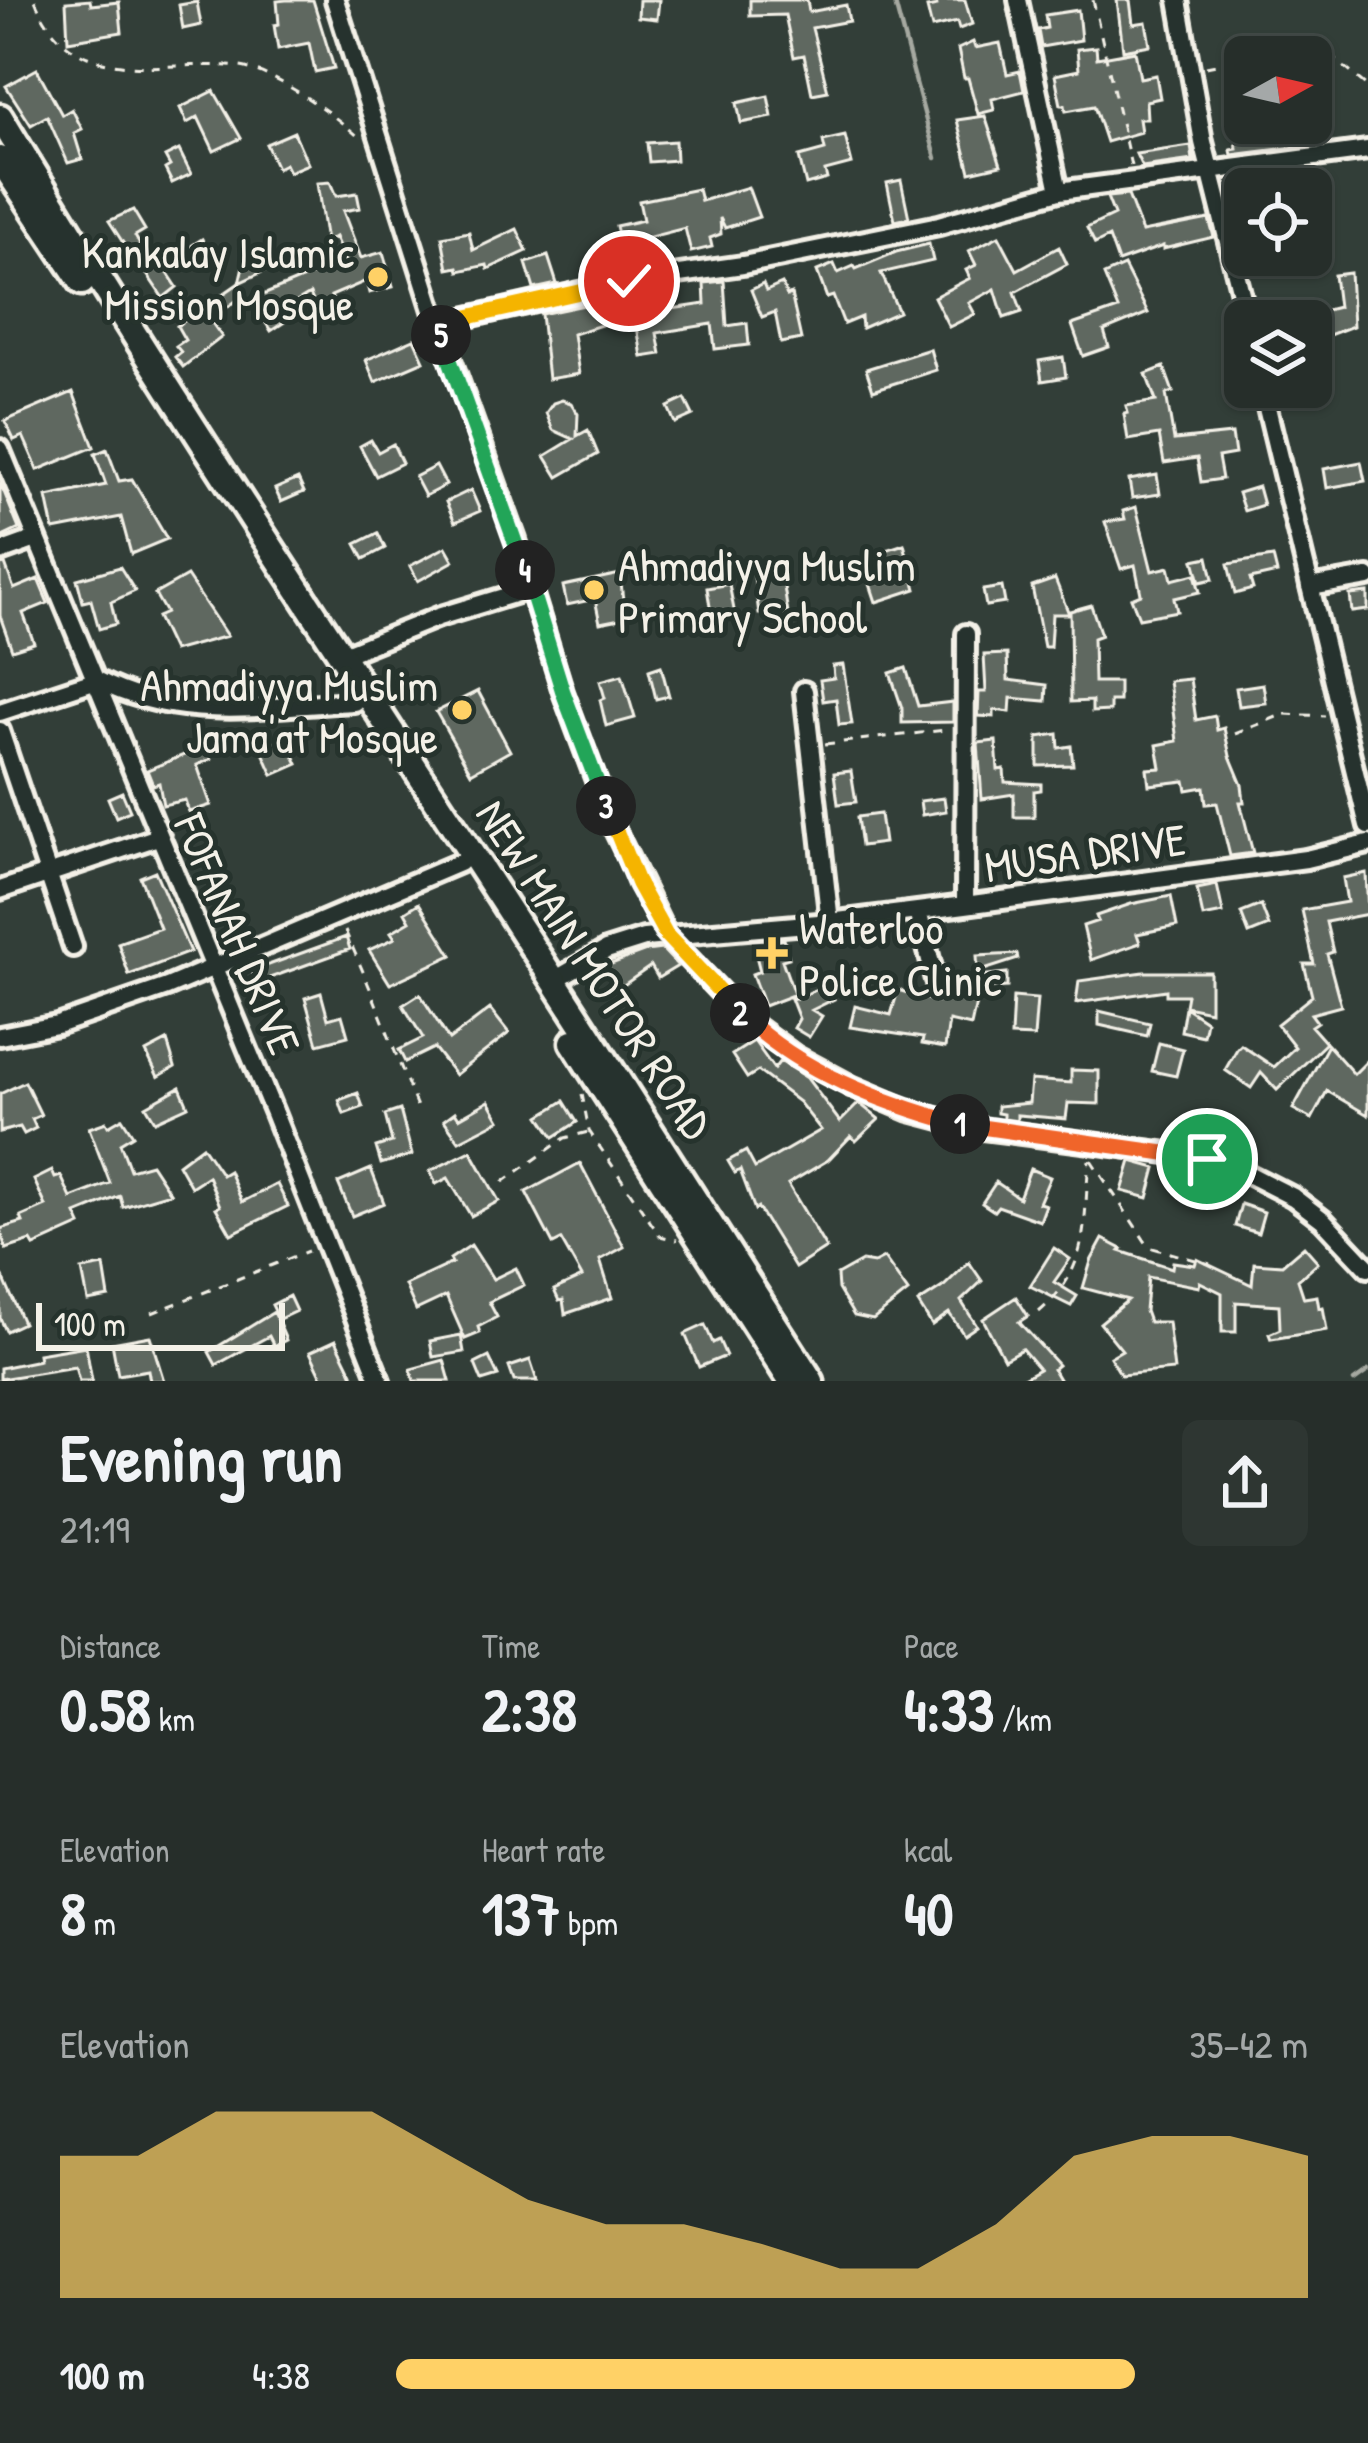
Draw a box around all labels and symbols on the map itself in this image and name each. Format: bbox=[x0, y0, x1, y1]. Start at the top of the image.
north arrow bbox=[1224, 36, 1332, 144]
place label: Kankalay Islamic Mission Mosque bbox=[82, 221, 355, 334]
pin bbox=[578, 230, 680, 332]
marker: Kankalay Islamic Mission Mosque bbox=[365, 264, 391, 290]
pin: 5 bbox=[411, 305, 471, 365]
place label: Ahmadiyya Muslim Primary School bbox=[618, 534, 916, 647]
pin: 4 bbox=[495, 540, 555, 600]
marker: Ahmadiyya Muslim Primary School bbox=[581, 577, 607, 603]
place label: Ahmadiyya Muslim Jama'at Mosque bbox=[140, 654, 438, 767]
marker: Ahmadiyya Muslim Jama'at Mosque bbox=[449, 697, 475, 723]
pin: 3 bbox=[576, 776, 636, 836]
street label: NEW MAIN MOTOR ROAD bbox=[462, 788, 728, 1151]
street label: FOFANAH DRIVE bbox=[160, 804, 316, 1064]
street label: MUSA DRIVE bbox=[981, 808, 1189, 896]
place label: Waterloo Police Clinic bbox=[799, 897, 1002, 1010]
marker: Waterloo Police Clinic bbox=[756, 937, 788, 969]
pin: 2 bbox=[710, 983, 770, 1043]
pin: 1 bbox=[930, 1094, 990, 1154]
pin bbox=[1156, 1108, 1258, 1210]
scale bar bbox=[36, 1297, 285, 1350]

